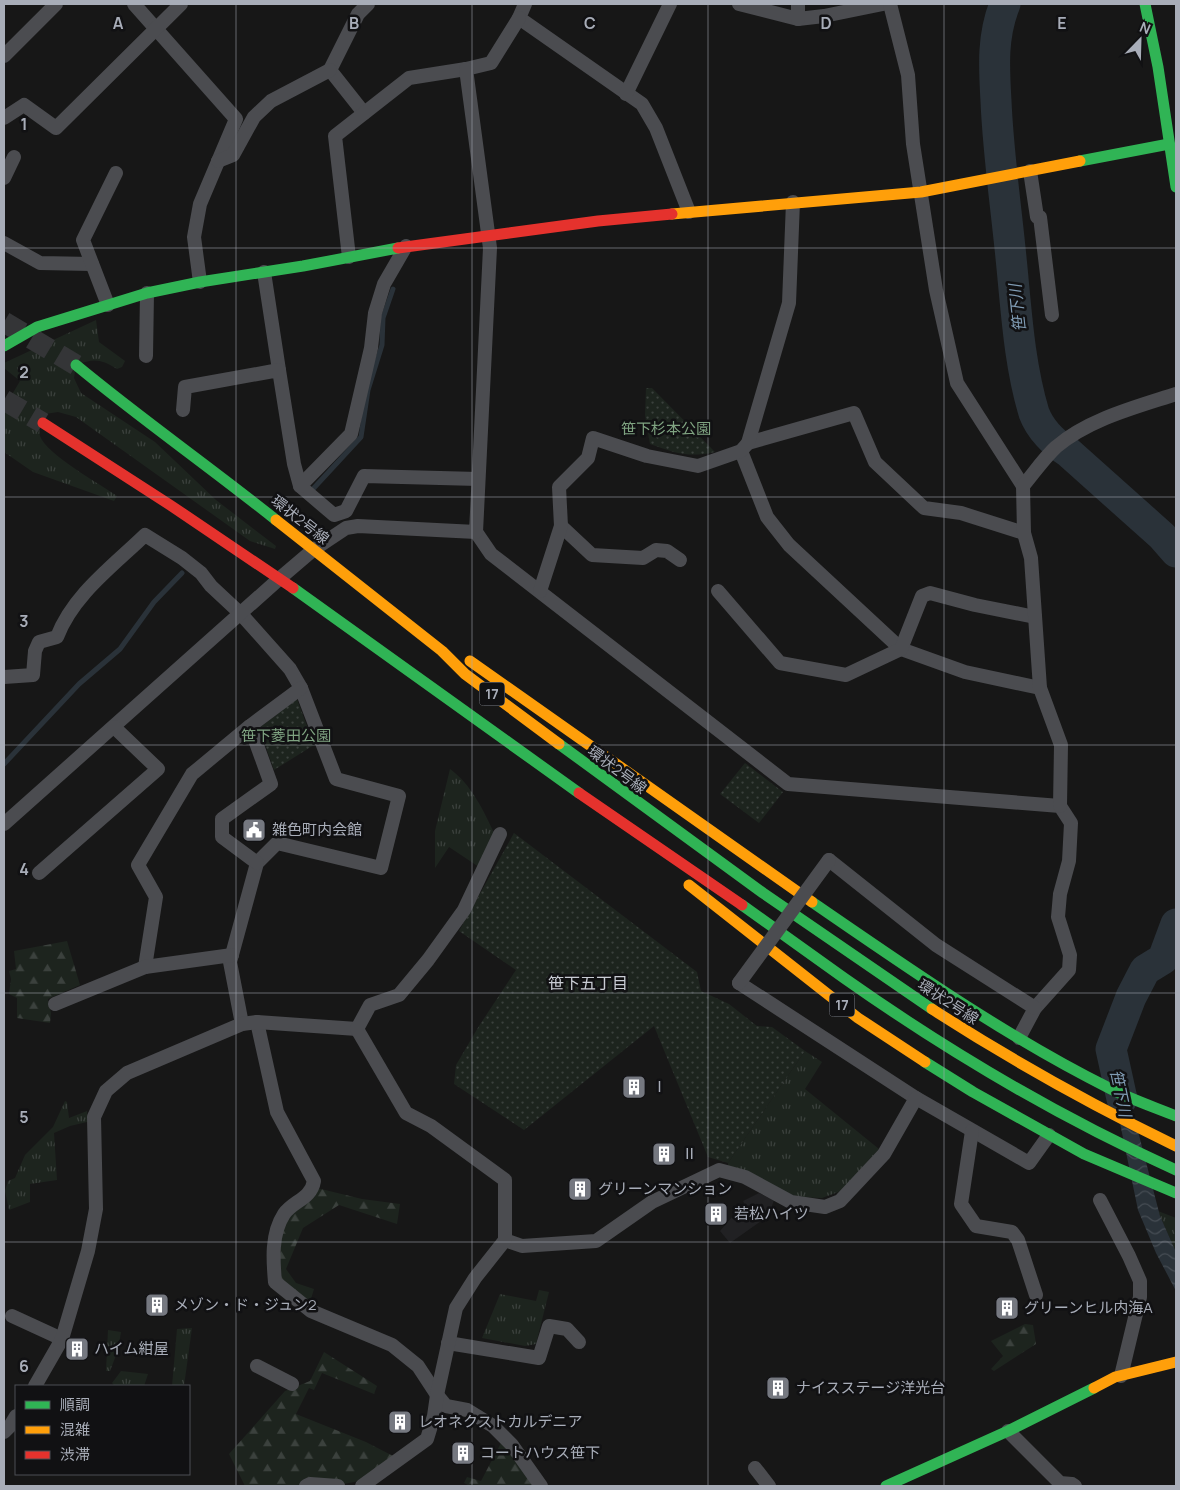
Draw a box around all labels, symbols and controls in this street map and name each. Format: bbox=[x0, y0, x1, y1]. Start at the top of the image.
text: A bbox=[113, 12, 124, 34]
text: B bbox=[349, 12, 359, 34]
text: C bbox=[584, 12, 596, 34]
text: D bbox=[820, 12, 832, 34]
text: E bbox=[1057, 12, 1067, 34]
north arrow bbox=[1115, 15, 1165, 65]
text: N bbox=[1137, 17, 1154, 38]
text: 1 bbox=[20, 113, 28, 135]
water label: 笹下川 bbox=[1003, 281, 1030, 333]
text: 2 bbox=[19, 361, 29, 383]
park label: 笹下杉本公園 bbox=[621, 418, 711, 439]
street label: 環状2号線 bbox=[267, 490, 334, 549]
text: 3 bbox=[19, 610, 29, 632]
road number: 17 bbox=[480, 682, 504, 706]
park label: 笹下菱田公園 bbox=[241, 725, 331, 746]
street label: 環状2号線 bbox=[584, 741, 651, 799]
public building icon: 雑色町内会館 bbox=[241, 817, 267, 843]
place label: 雑色町内会館 bbox=[272, 819, 362, 840]
text: 4 bbox=[19, 858, 29, 880]
district label: 笹下五丁目 bbox=[548, 972, 628, 994]
street label: 環状2号線 bbox=[914, 974, 983, 1029]
road number: 17 bbox=[830, 994, 854, 1016]
water label: 笹下川 bbox=[1105, 1067, 1137, 1121]
building icon: Ⅰ bbox=[621, 1074, 647, 1100]
place label: Ⅰ bbox=[652, 1076, 667, 1097]
text: 5 bbox=[19, 1106, 29, 1128]
building icon: Ⅱ bbox=[651, 1141, 677, 1167]
place label: Ⅱ bbox=[682, 1143, 697, 1164]
building icon: グリーンマンション bbox=[567, 1176, 593, 1202]
place label: グリーンマンション bbox=[598, 1178, 732, 1199]
building icon: 若松ハイツ bbox=[703, 1201, 729, 1227]
place label: 若松ハイツ bbox=[734, 1203, 809, 1224]
building icon: メゾン・ド・ジュン2 bbox=[144, 1292, 170, 1318]
place label: メゾン・ド・ジュン2 bbox=[174, 1294, 317, 1315]
building icon: グリーンヒル内海A bbox=[994, 1295, 1020, 1321]
place label: グリーンヒル内海A bbox=[1024, 1297, 1153, 1318]
building icon: ハイム紺屋 bbox=[64, 1336, 90, 1362]
place label: ハイム紺屋 bbox=[94, 1338, 168, 1359]
text: 6 bbox=[19, 1355, 29, 1377]
building icon: ナイスステージ洋光台 bbox=[765, 1375, 791, 1401]
place label: ナイスステージ洋光台 bbox=[796, 1377, 945, 1398]
legend bbox=[15, 1385, 190, 1475]
text: 順調 bbox=[60, 1394, 90, 1415]
building icon: レオネクストカルデニア bbox=[387, 1409, 413, 1435]
place label: レオネクストカルデニア bbox=[418, 1411, 583, 1432]
text: 混雑 bbox=[60, 1419, 90, 1440]
building icon: コートハウス笹下 bbox=[450, 1440, 476, 1466]
place label: コートハウス笹下 bbox=[480, 1442, 600, 1463]
text: 渋滞 bbox=[60, 1444, 90, 1465]

